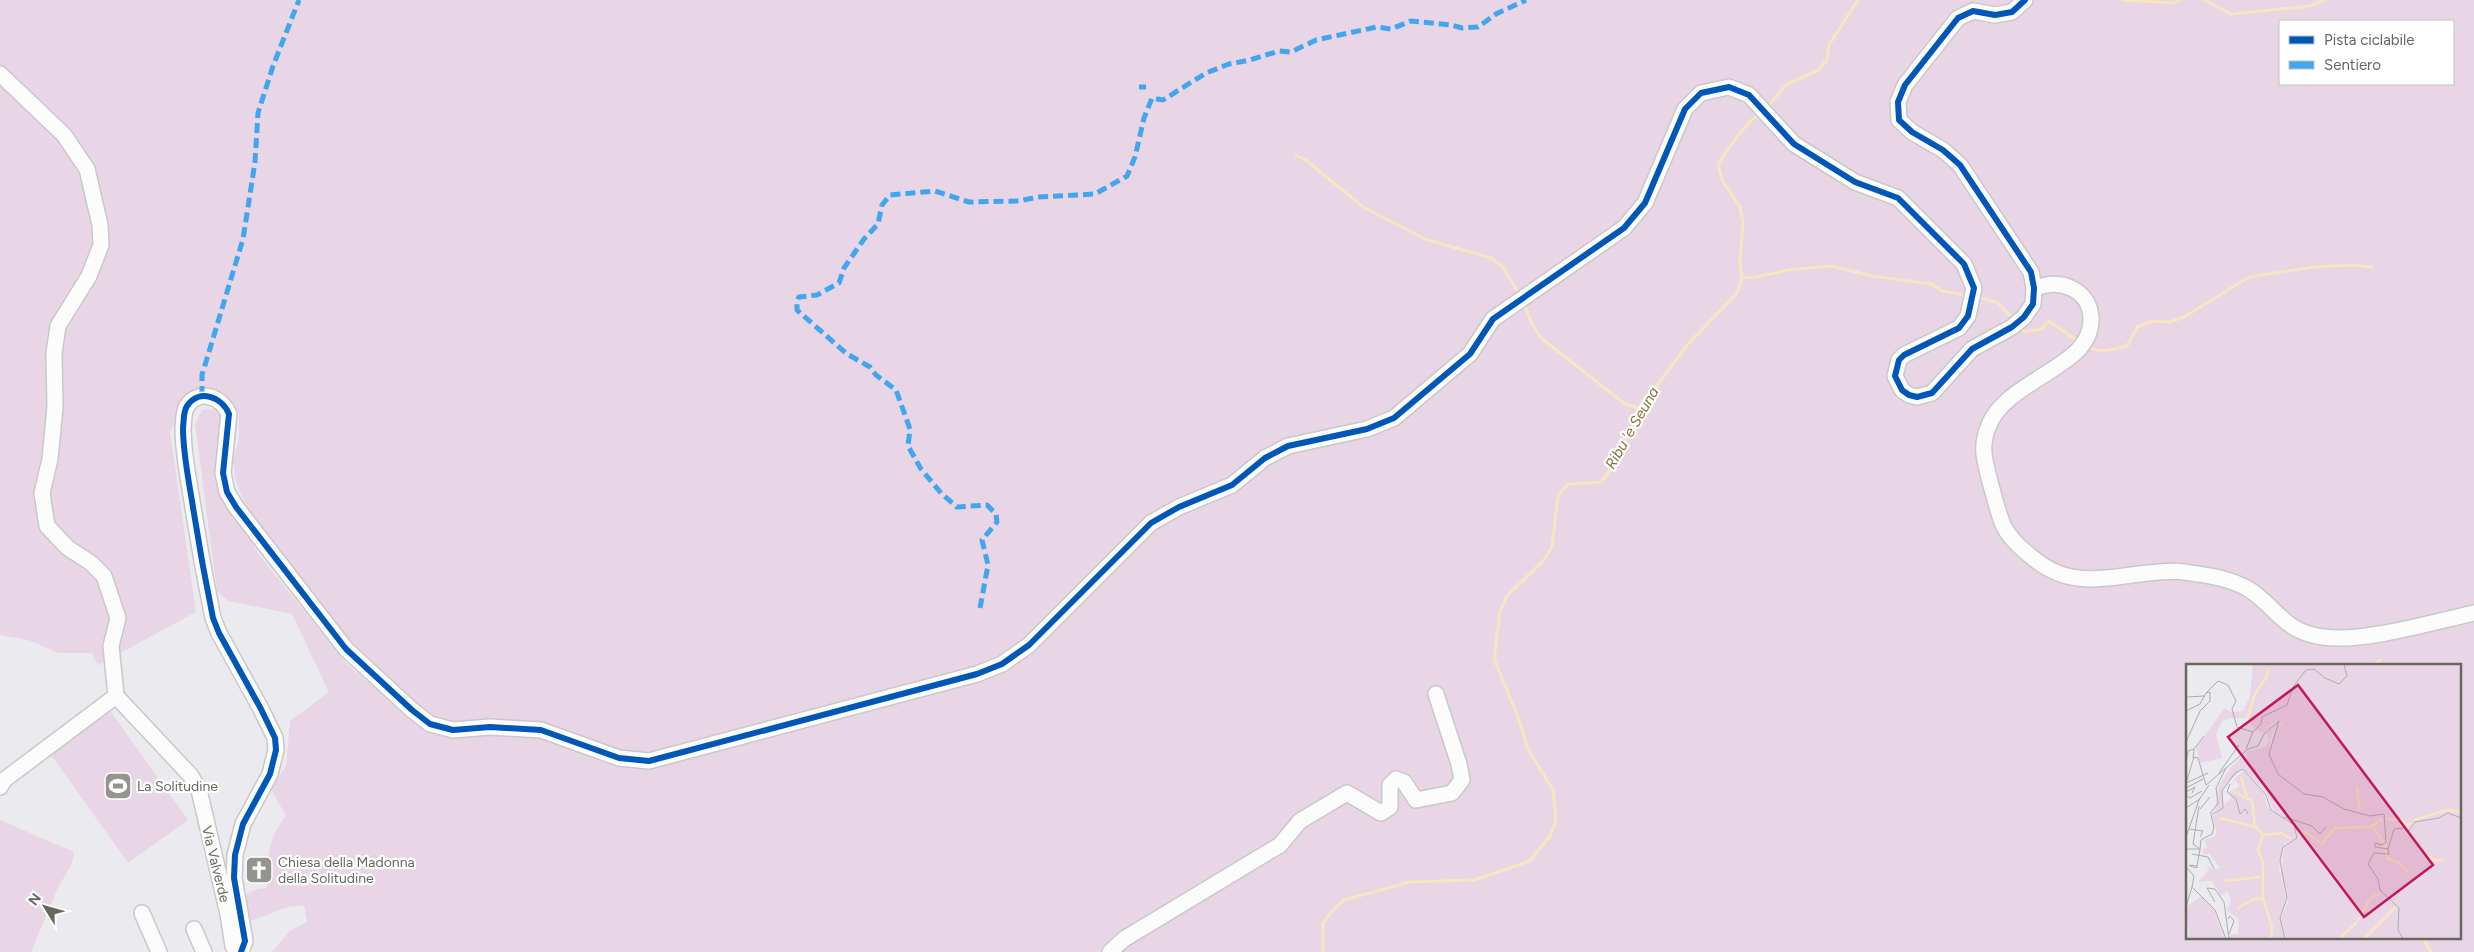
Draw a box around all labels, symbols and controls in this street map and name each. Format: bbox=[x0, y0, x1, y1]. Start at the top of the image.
legend bbox=[2279, 20, 2454, 85]
text: Pista ciclabile bbox=[2324, 31, 2415, 49]
text: Sentiero bbox=[2324, 56, 2381, 74]
water label: Ribu 'e Seuna bbox=[1601, 384, 1663, 472]
inset map bbox=[2186, 664, 2462, 940]
sports icon: La Solitudine bbox=[103, 771, 133, 801]
place label: La Solitudine bbox=[137, 778, 218, 795]
street label: Via Valverde bbox=[198, 824, 233, 904]
place label: Chiesa della Madonna della Solitudine bbox=[278, 854, 415, 887]
church icon: Chiesa della Madonna della Solitudine bbox=[244, 855, 274, 885]
north arrow bbox=[20, 882, 70, 932]
text: N bbox=[25, 890, 45, 909]

